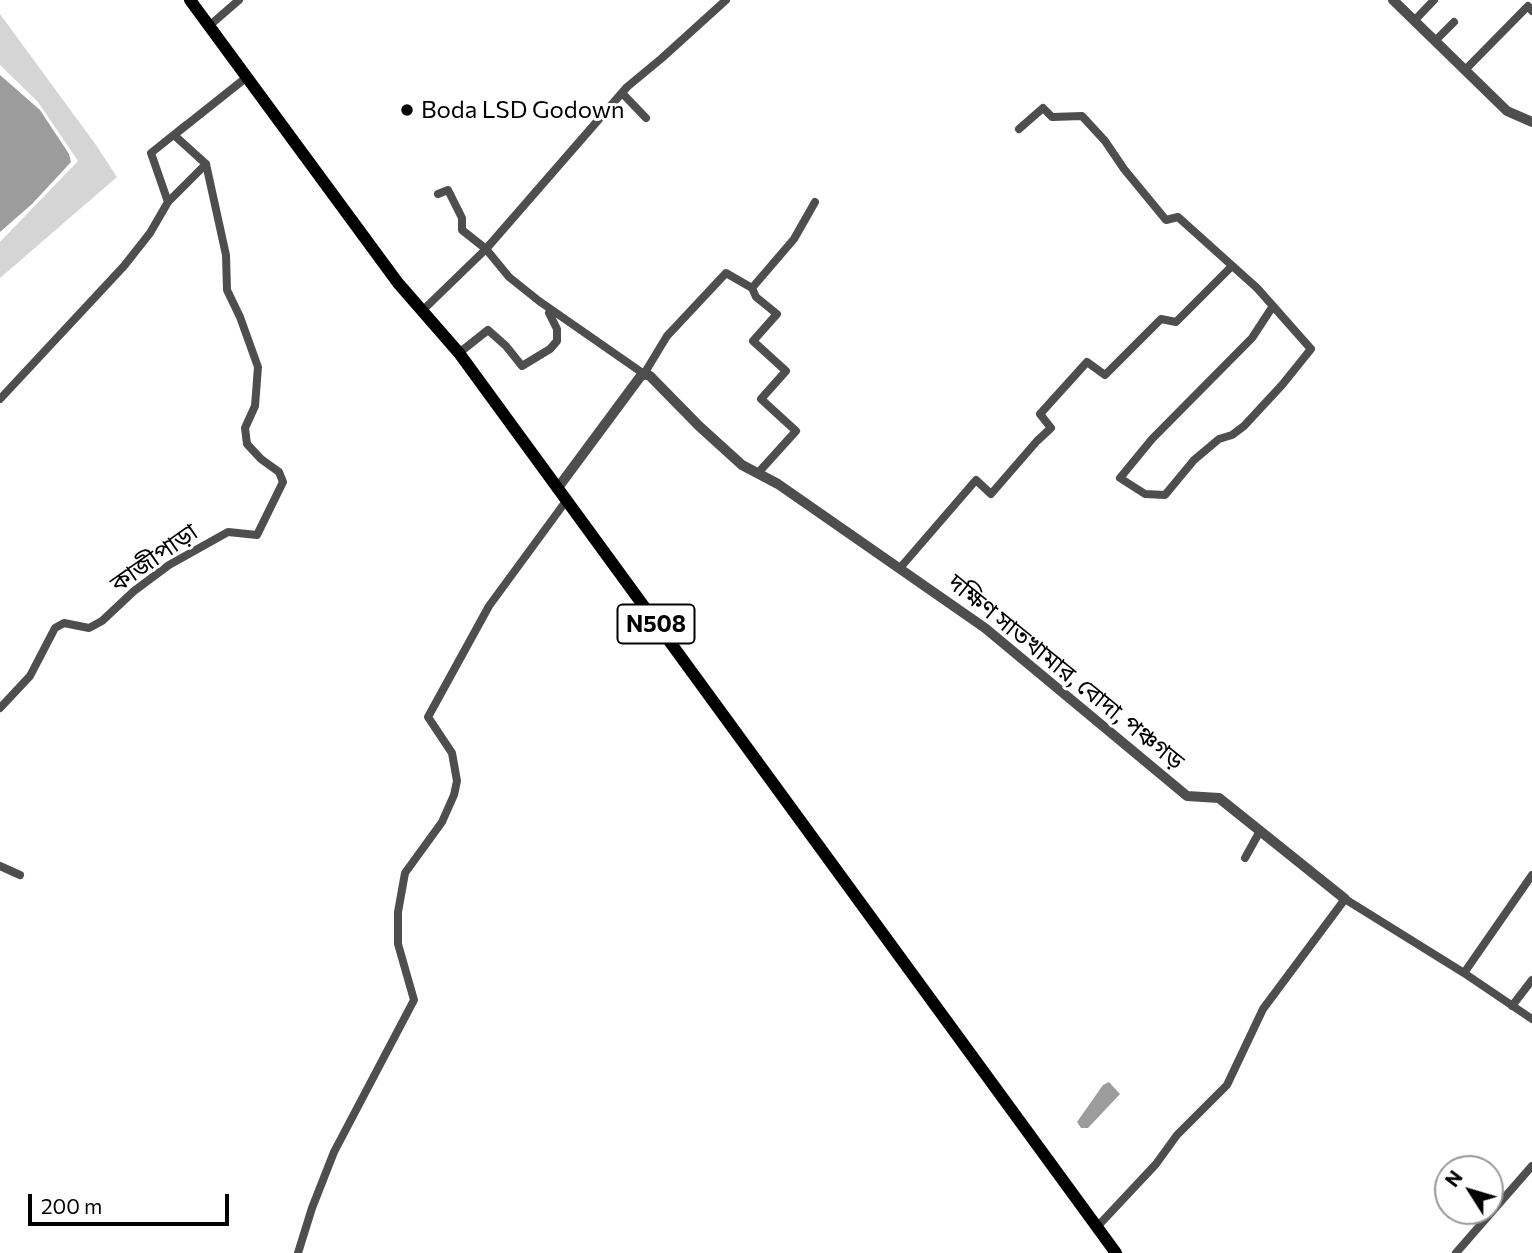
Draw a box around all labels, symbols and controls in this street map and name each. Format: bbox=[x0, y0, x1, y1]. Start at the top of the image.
place label: Boda LSD Godown bbox=[421, 96, 625, 124]
marker: Boda LSD Godown bbox=[399, 102, 415, 118]
street label: কাজীপাড়া bbox=[105, 518, 203, 598]
street label: দক্ষিণ সাতখামার, বোদা, পঞ্চগড় bbox=[942, 568, 1190, 776]
road number: N508 bbox=[618, 604, 694, 644]
north arrow bbox=[1434, 1155, 1504, 1225]
text: N bbox=[1440, 1166, 1467, 1191]
scale bar bbox=[32, 1180, 233, 1224]
text: 200 m bbox=[41, 1193, 102, 1218]

